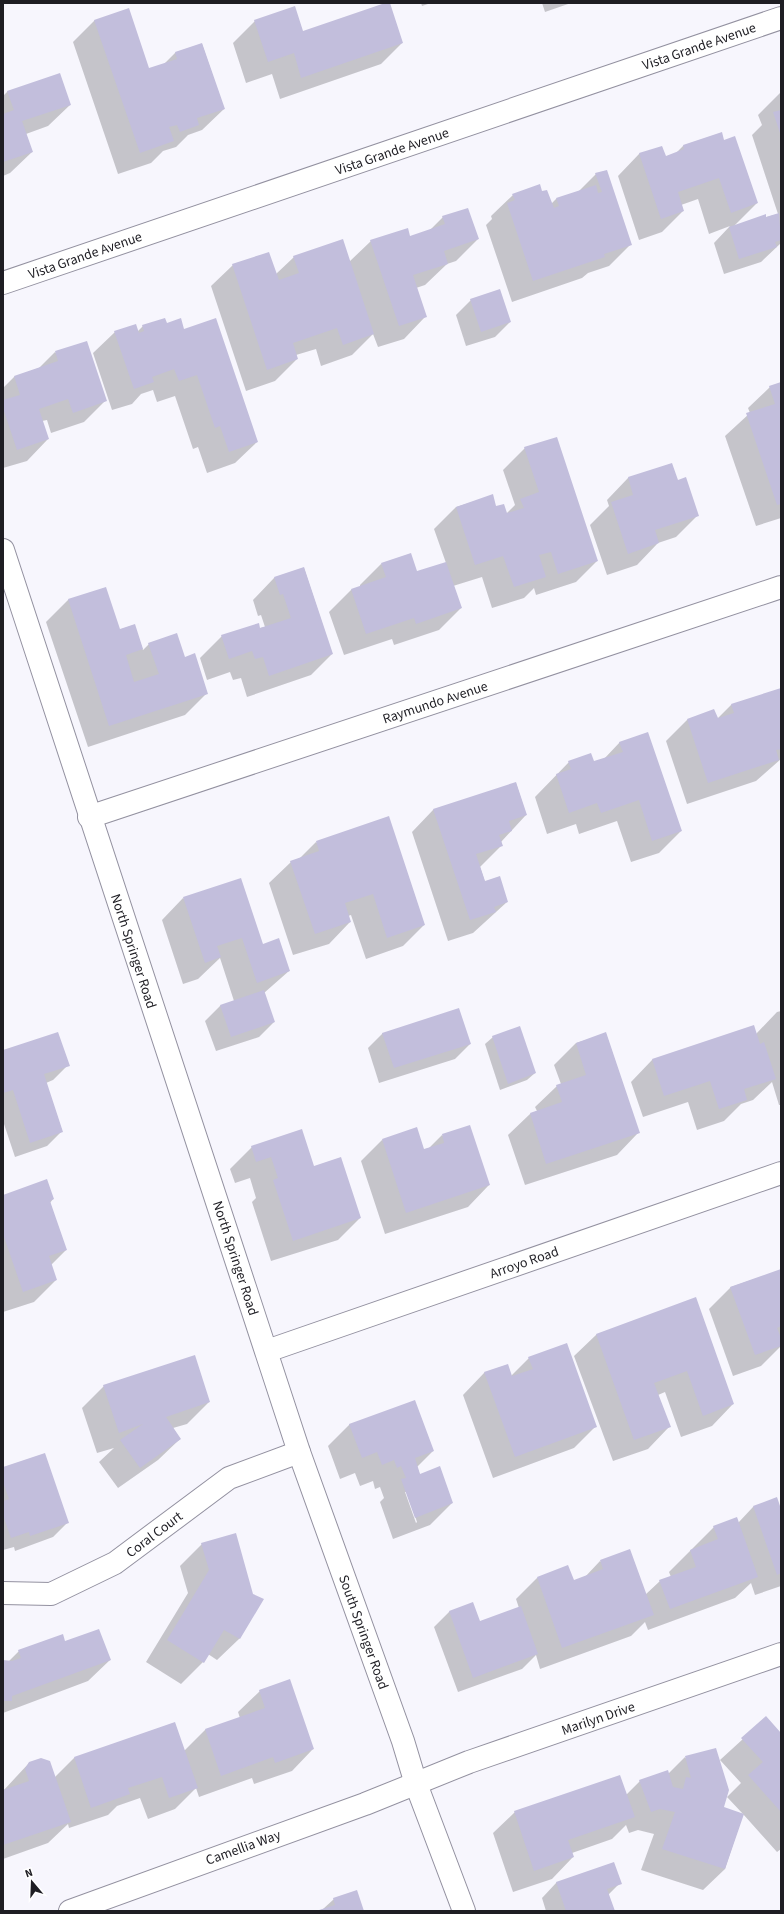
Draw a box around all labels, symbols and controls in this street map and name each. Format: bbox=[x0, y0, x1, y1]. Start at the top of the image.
street label: Vista Grande Avenue bbox=[640, 18, 759, 76]
street label: Vista Grande Avenue bbox=[333, 123, 452, 181]
street label: Vista Grande Avenue bbox=[26, 227, 145, 285]
street label: Raymundo Avenue bbox=[380, 676, 491, 729]
street label: North Springer Road bbox=[105, 891, 161, 1011]
street label: North Springer Road bbox=[207, 1198, 263, 1318]
street label: Arroyo Road bbox=[487, 1242, 561, 1284]
street label: Coral Court bbox=[122, 1507, 187, 1563]
street label: South Springer Road bbox=[333, 1572, 393, 1692]
street label: Marilyn Drive bbox=[559, 1697, 638, 1741]
street label: Camellia Way bbox=[203, 1825, 284, 1871]
north arrow bbox=[12, 1862, 52, 1902]
text: N bbox=[23, 1865, 35, 1881]

